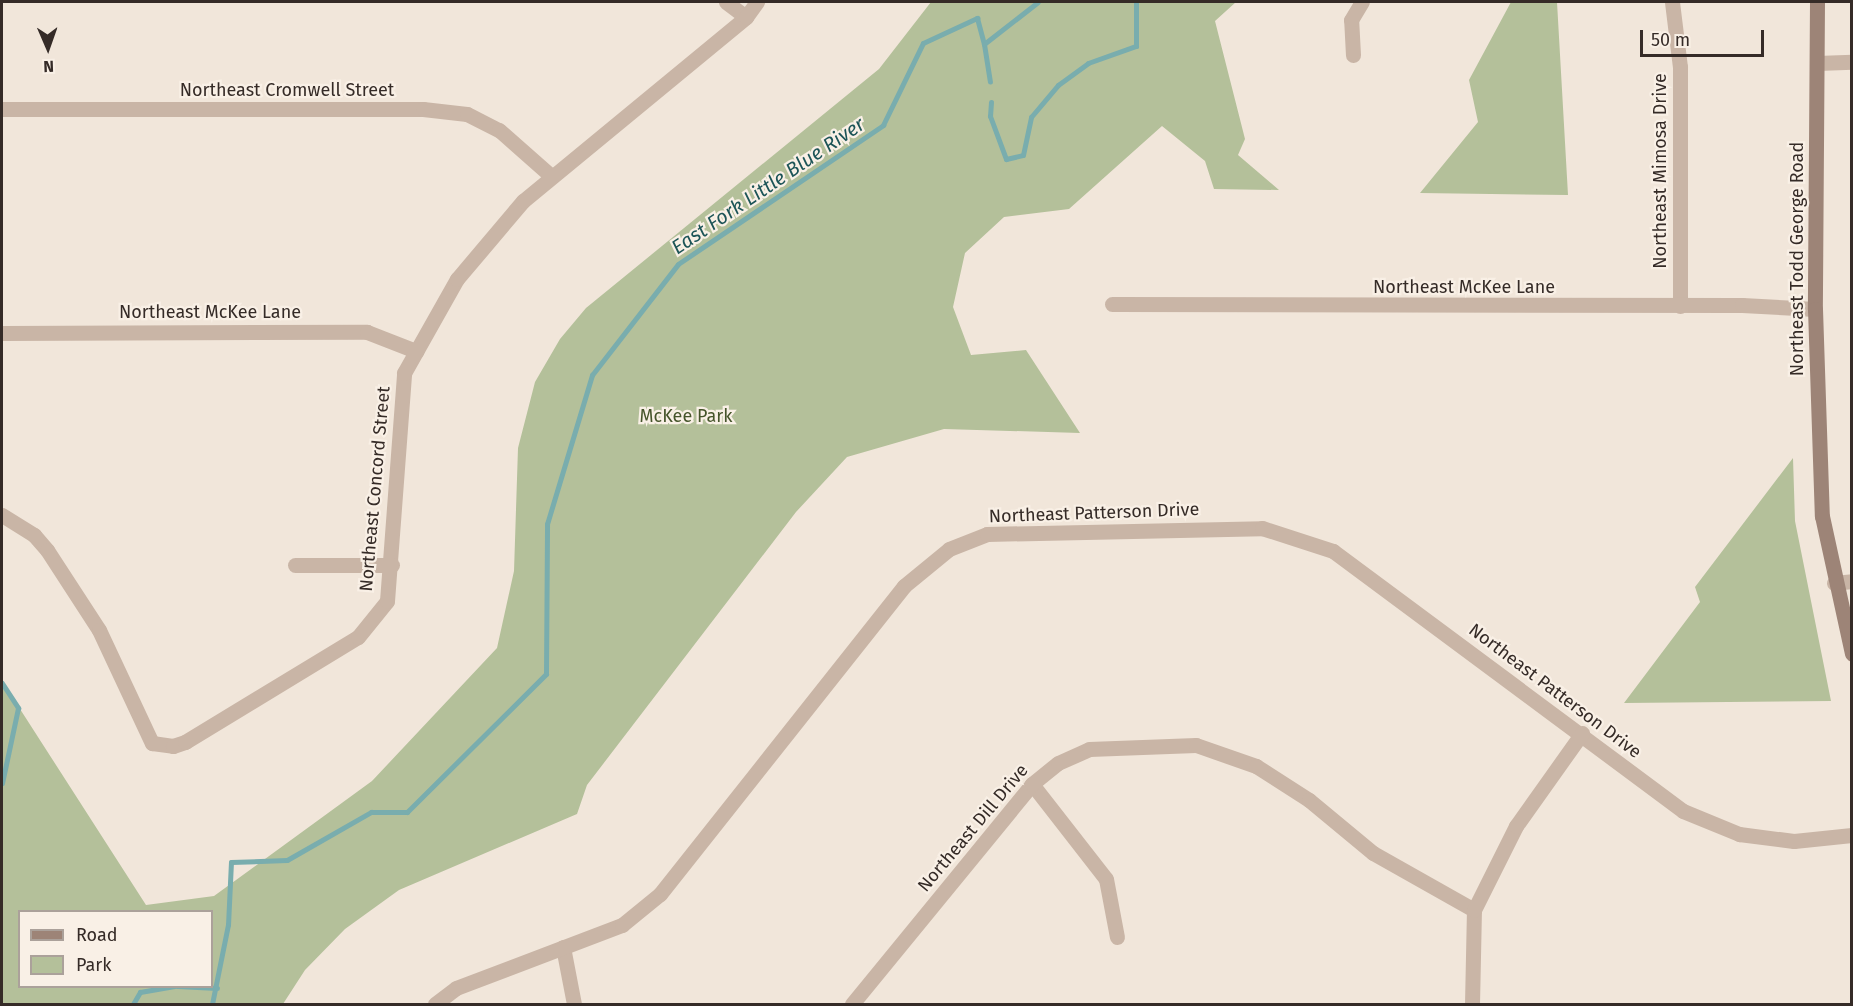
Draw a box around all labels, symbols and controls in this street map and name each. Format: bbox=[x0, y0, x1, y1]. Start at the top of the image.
north arrow bbox=[18, 18, 78, 78]
scale bar bbox=[1643, 18, 1768, 56]
text: 50 m bbox=[1651, 29, 1690, 51]
text: N bbox=[43, 57, 54, 76]
street label: Northeast Mimosa Drive bbox=[1649, 73, 1671, 269]
street label: Northeast Cromwell Street bbox=[180, 79, 394, 101]
water label: East Fork Little Blue River bbox=[667, 112, 869, 260]
street label: Northeast Todd George Road bbox=[1786, 142, 1808, 376]
street label: Northeast McKee Lane bbox=[1373, 276, 1555, 298]
street label: Northeast McKee Lane bbox=[119, 301, 301, 323]
street label: Northeast Concord Street bbox=[355, 385, 395, 593]
park label: McKee Park bbox=[640, 405, 732, 427]
street label: Northeast Patterson Drive bbox=[988, 499, 1200, 527]
street label: Northeast Patterson Drive bbox=[1464, 619, 1646, 763]
street label: Northeast Dill Drive bbox=[913, 760, 1033, 896]
legend bbox=[18, 910, 213, 988]
text: Road bbox=[76, 924, 118, 946]
text: Park bbox=[76, 954, 111, 976]

